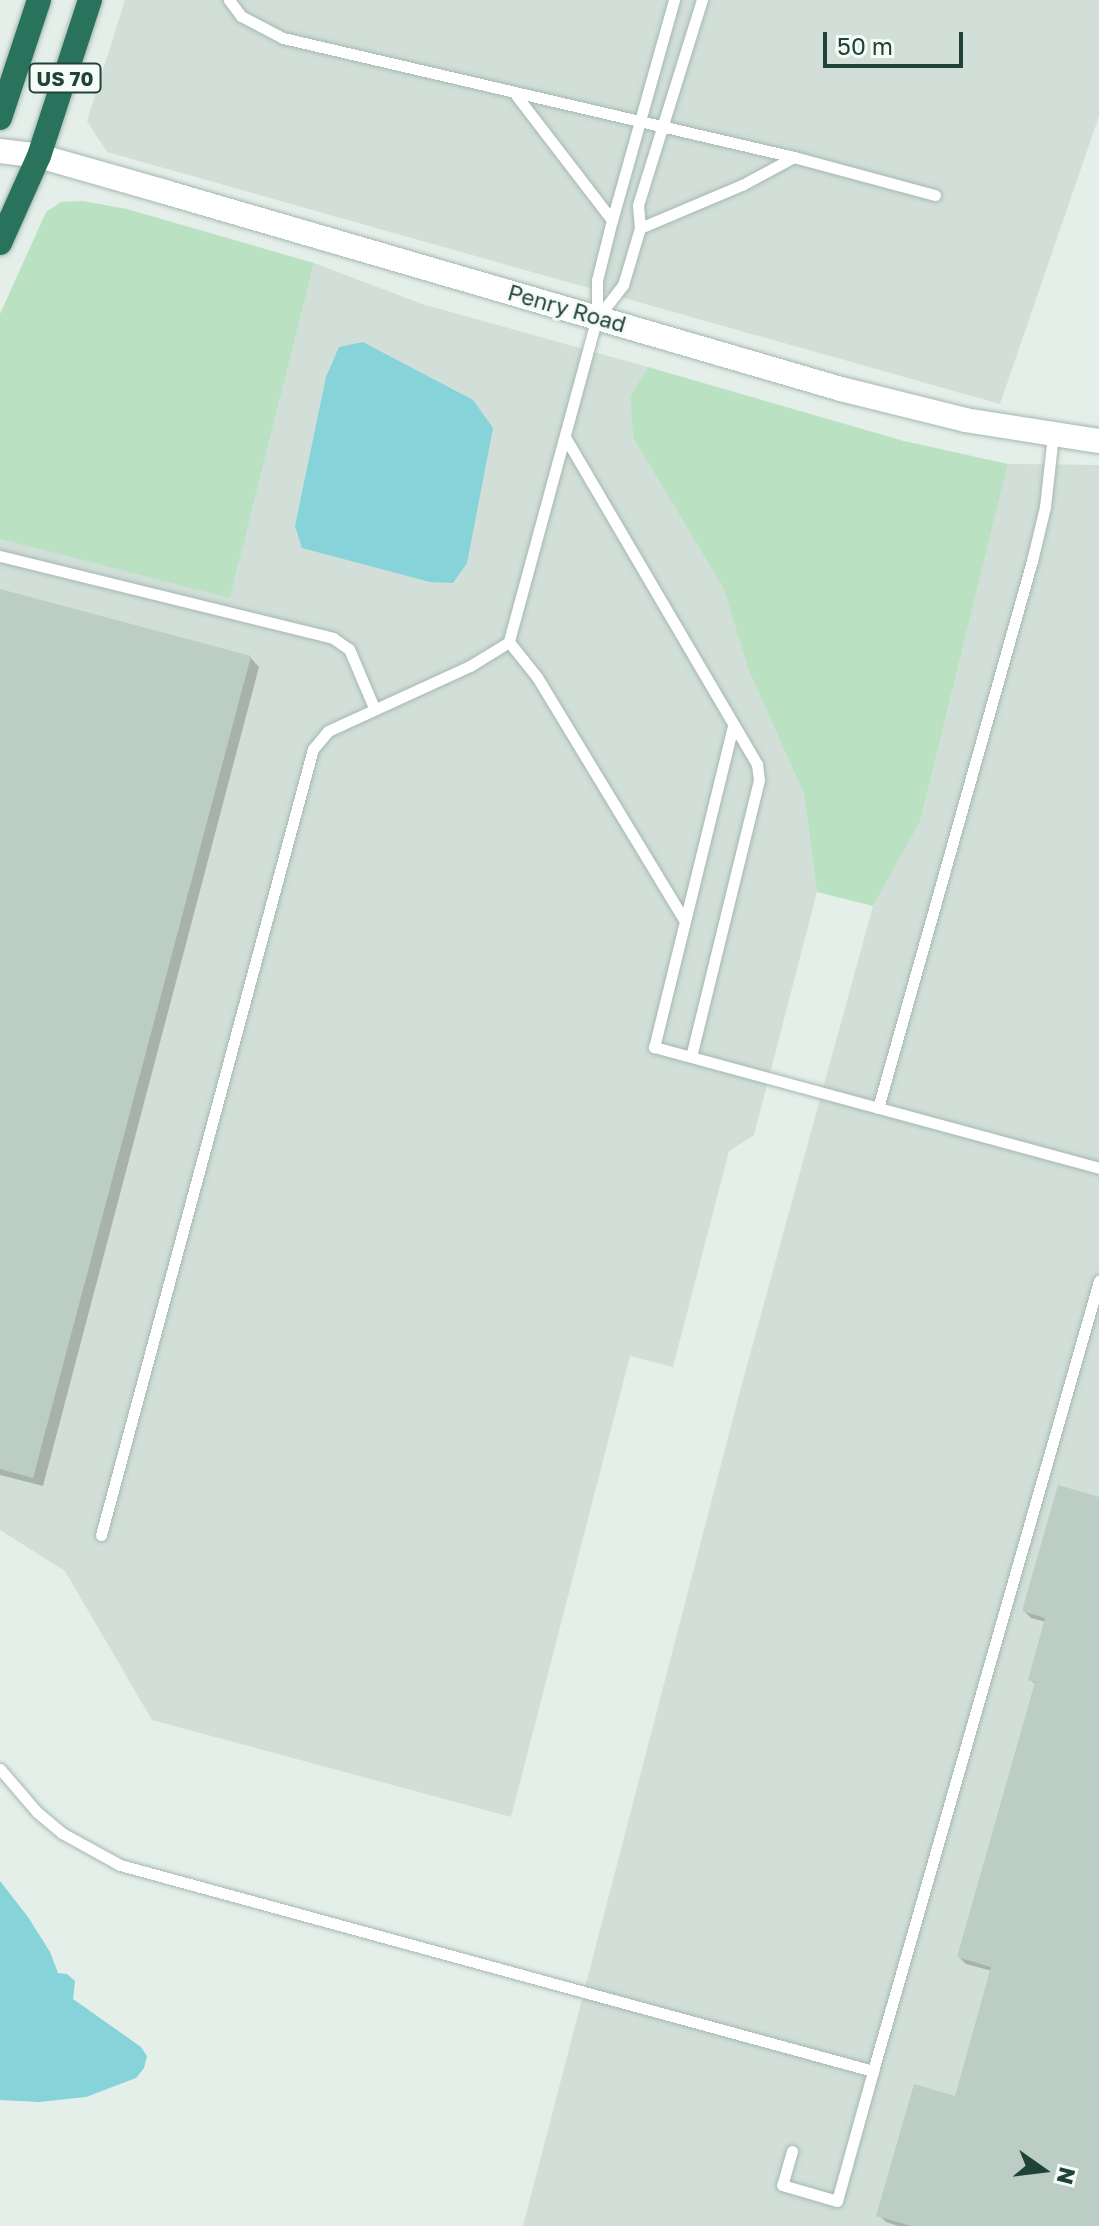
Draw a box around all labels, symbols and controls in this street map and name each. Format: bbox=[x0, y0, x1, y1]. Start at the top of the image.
scale bar bbox=[827, 16, 967, 66]
text: 50 m bbox=[837, 31, 893, 60]
road number: US 70 bbox=[27, 62, 103, 94]
street label: Penry Road bbox=[505, 279, 629, 337]
north arrow bbox=[1003, 2130, 1083, 2210]
text: N bbox=[1052, 2165, 1082, 2187]

